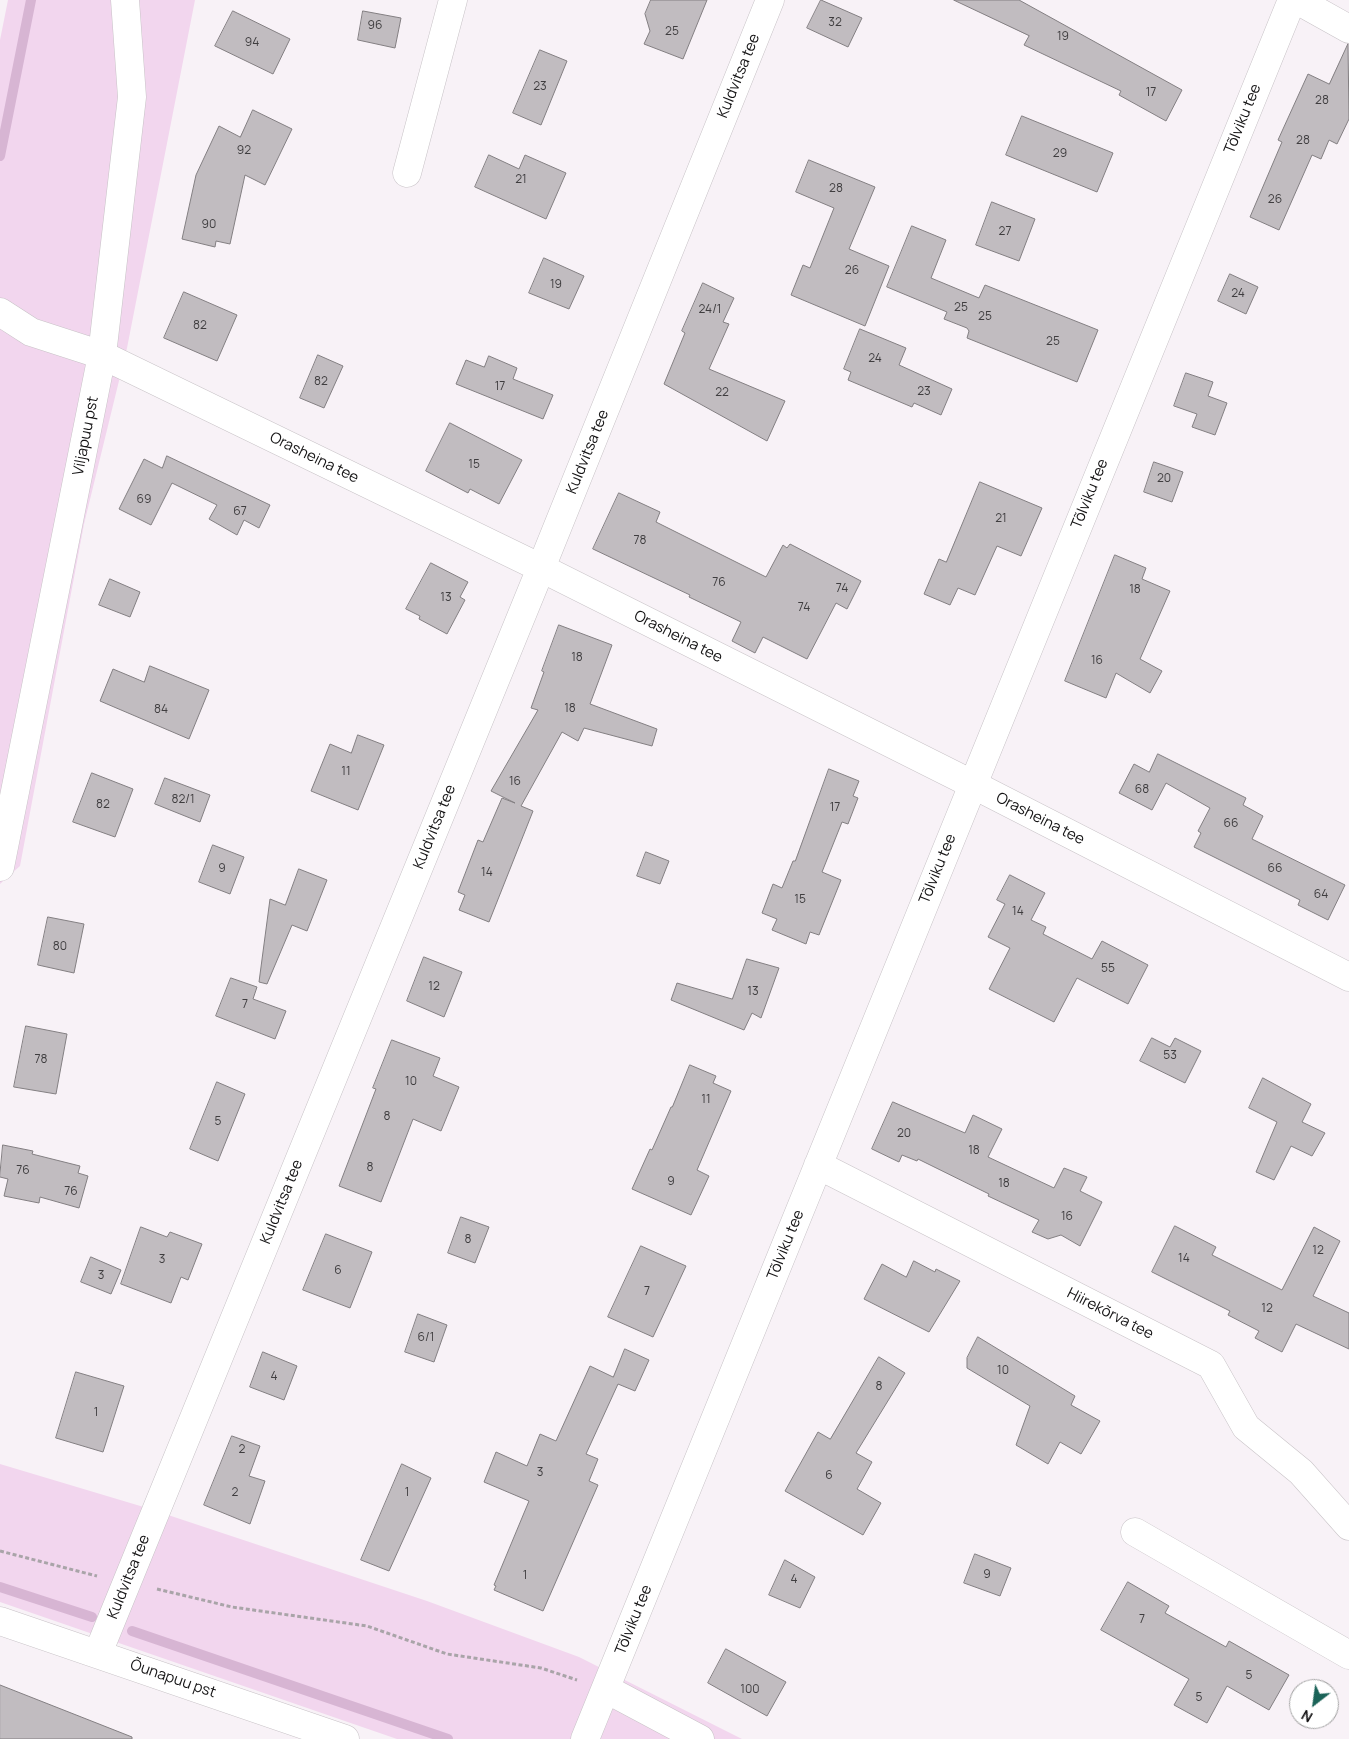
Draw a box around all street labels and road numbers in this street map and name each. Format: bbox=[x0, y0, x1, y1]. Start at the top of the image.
street label: Kuldvitsa tee bbox=[714, 31, 764, 121]
street label: Tõlviku tee bbox=[1221, 81, 1265, 157]
street label: Viljapuu pst bbox=[70, 395, 102, 477]
street label: Kuldvitsa tee bbox=[563, 407, 613, 497]
street label: Orasheina tee bbox=[267, 429, 361, 487]
street label: Tõlviku tee bbox=[1068, 456, 1112, 532]
street label: Orasheina tee bbox=[631, 607, 725, 667]
street label: Kuldvitsa tee bbox=[410, 782, 460, 872]
street label: Orasheina tee bbox=[993, 789, 1087, 849]
street label: Tõlviku tee bbox=[916, 831, 960, 907]
street label: Kuldvitsa tee bbox=[257, 1157, 307, 1247]
street label: Tõlviku tee bbox=[764, 1207, 808, 1283]
street label: Hiirekõrva tee bbox=[1064, 1285, 1156, 1343]
street label: Kuldvitsa tee bbox=[104, 1532, 154, 1622]
street label: Tõlviku tee bbox=[612, 1582, 656, 1658]
street label: Õunapuu pst bbox=[128, 1656, 218, 1702]

